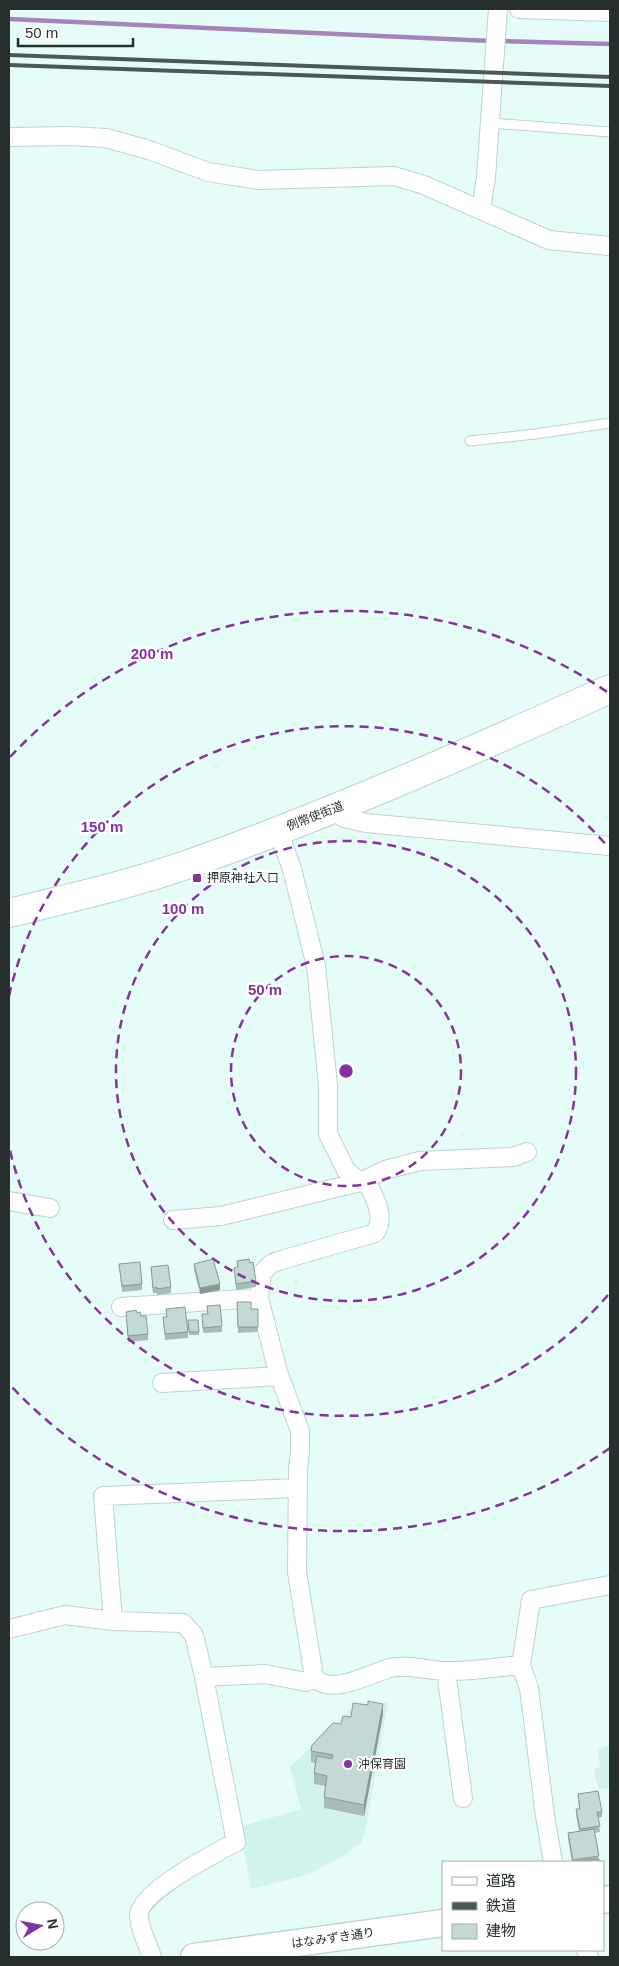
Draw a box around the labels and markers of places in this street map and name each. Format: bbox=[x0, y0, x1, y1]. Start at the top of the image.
place label: 押原神社入口 bbox=[207, 871, 279, 885]
marker: 押原神社入口 bbox=[191, 872, 203, 884]
centre of rings bbox=[337, 1062, 355, 1080]
place label: 沖保育園 bbox=[358, 1757, 406, 1771]
marker: 沖保育園 bbox=[342, 1758, 354, 1770]

